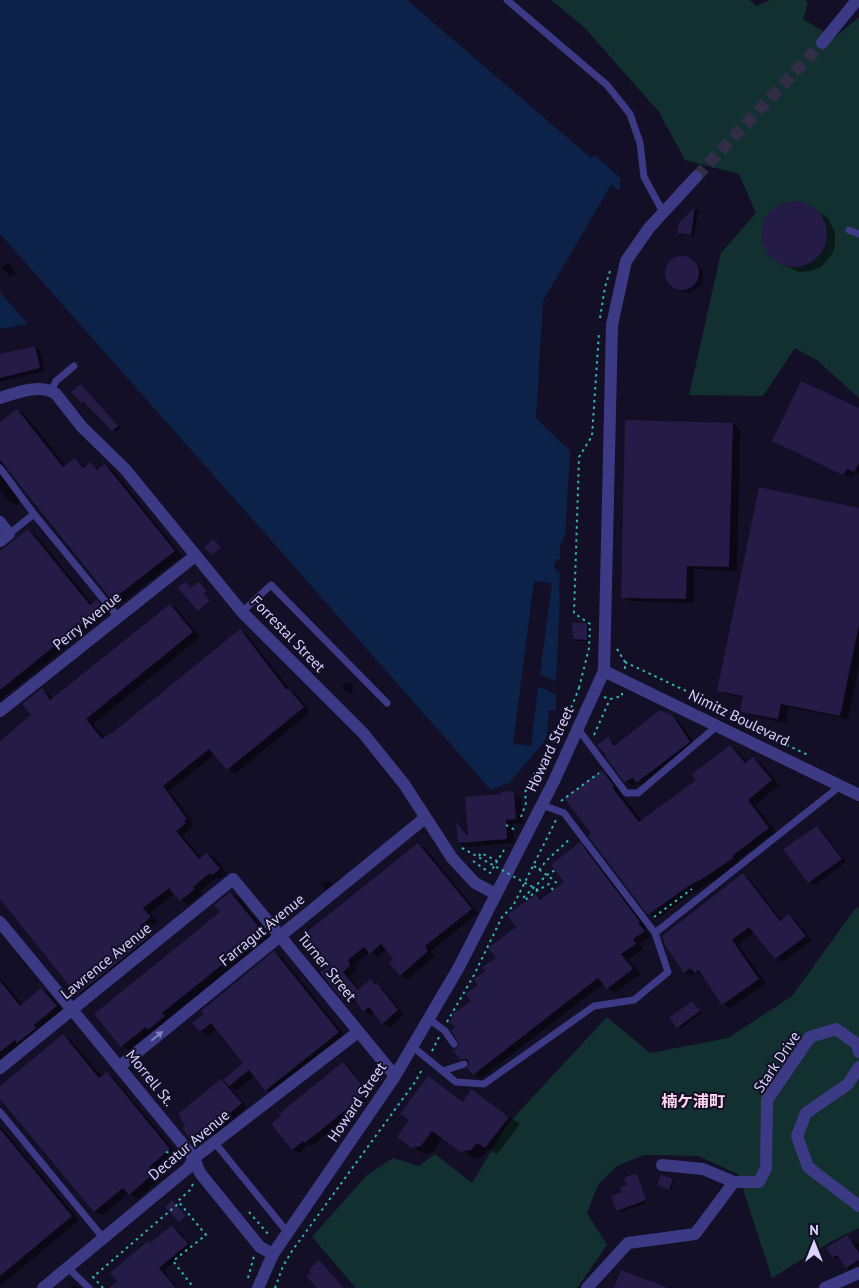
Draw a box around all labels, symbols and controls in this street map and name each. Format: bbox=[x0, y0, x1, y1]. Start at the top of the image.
street label: Perry Avenue bbox=[49, 587, 125, 654]
street label: Forrestal Street bbox=[247, 591, 330, 676]
street label: Nimitz Boulevard bbox=[686, 685, 793, 750]
street label: Howard Street bbox=[522, 703, 578, 794]
street label: Farragut Avenue bbox=[215, 889, 308, 970]
street label: Lawrence Avenue bbox=[56, 918, 155, 1003]
street label: Turner Street bbox=[294, 928, 361, 1005]
street label: Stark Drive bbox=[749, 1027, 804, 1096]
one-way arrow bbox=[150, 1031, 163, 1042]
street label: Morrell St. bbox=[122, 1046, 179, 1110]
street label: Howard Street bbox=[323, 1058, 390, 1145]
district label: 楠ケ浦町 bbox=[661, 1091, 725, 1111]
street label: Decatur Avenue bbox=[144, 1105, 233, 1184]
north arrow bbox=[789, 1218, 839, 1268]
text: N bbox=[809, 1221, 819, 1239]

